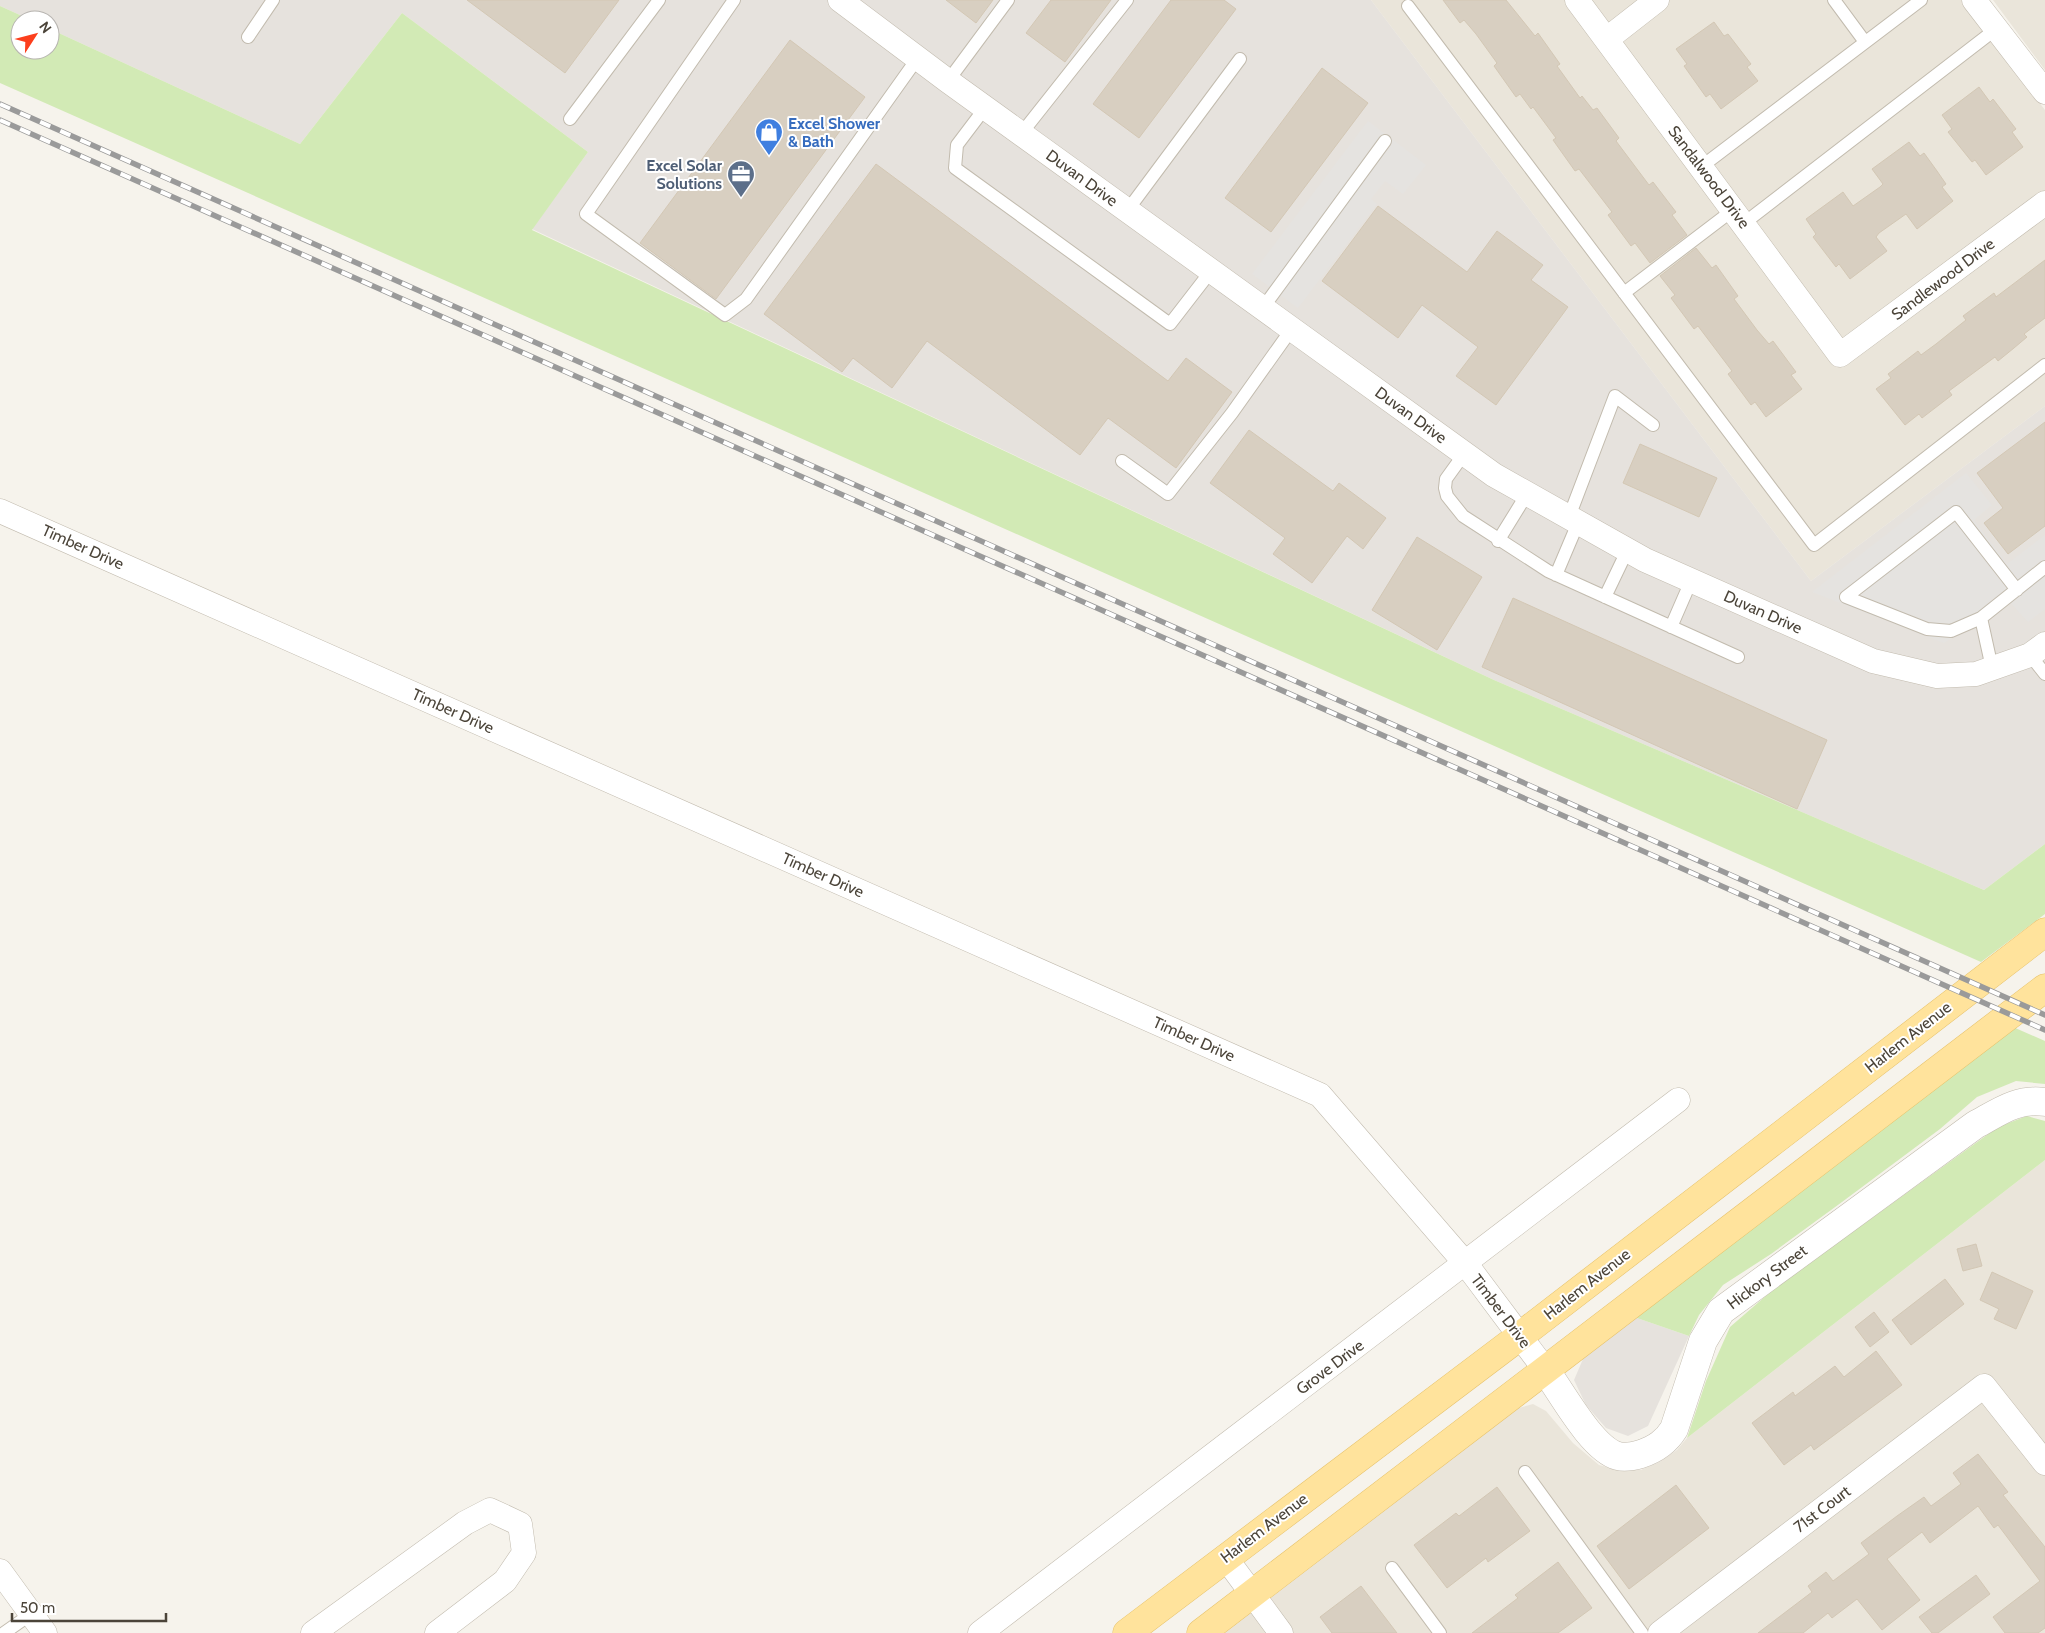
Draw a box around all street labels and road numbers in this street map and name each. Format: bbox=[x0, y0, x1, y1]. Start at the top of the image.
street label: Sandalwood Drive bbox=[1664, 122, 1754, 232]
street label: Duvan Drive bbox=[1043, 146, 1121, 210]
street label: Sandlewood Drive bbox=[1888, 234, 1998, 324]
street label: Duvan Drive bbox=[1372, 383, 1450, 447]
street label: Timber Drive bbox=[39, 521, 127, 573]
street label: Duvan Drive bbox=[1721, 586, 1805, 638]
street label: Timber Drive bbox=[409, 685, 497, 737]
street label: Timber Drive bbox=[779, 849, 867, 901]
street label: Harlem Avenue bbox=[1861, 997, 1955, 1077]
street label: Timber Drive bbox=[1150, 1013, 1238, 1065]
street label: Hickory Street bbox=[1723, 1240, 1811, 1313]
street label: Harlem Avenue bbox=[1540, 1244, 1634, 1324]
street label: Timber Drive bbox=[1467, 1270, 1535, 1352]
street label: Grove Drive bbox=[1293, 1335, 1367, 1399]
street label: 71st Court bbox=[1790, 1481, 1855, 1536]
street label: Harlem Avenue bbox=[1217, 1489, 1311, 1567]

